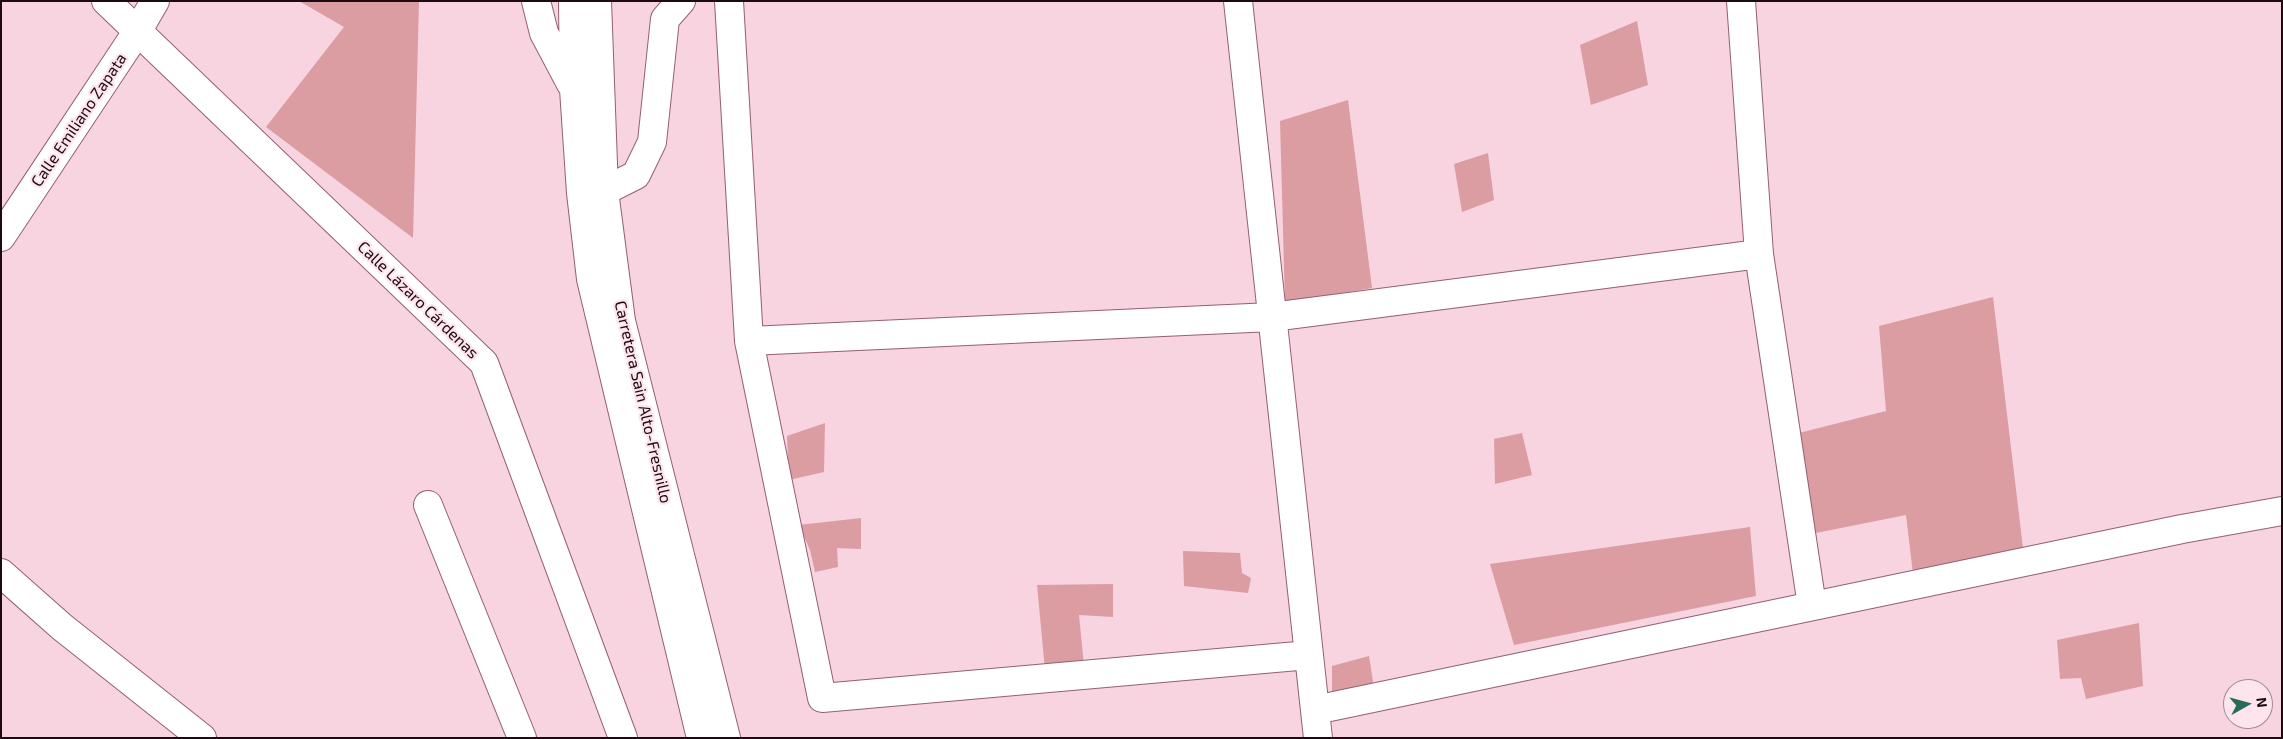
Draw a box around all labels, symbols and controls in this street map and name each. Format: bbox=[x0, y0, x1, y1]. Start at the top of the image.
street label: Calle Emiliano Zapata bbox=[27, 50, 131, 190]
street label: Calle Lázaro Cárdenas bbox=[354, 237, 482, 363]
street label: Carretera Sain Alto-Fresnillo bbox=[610, 299, 676, 505]
north arrow bbox=[2223, 679, 2273, 729]
text: N bbox=[2253, 696, 2271, 708]

